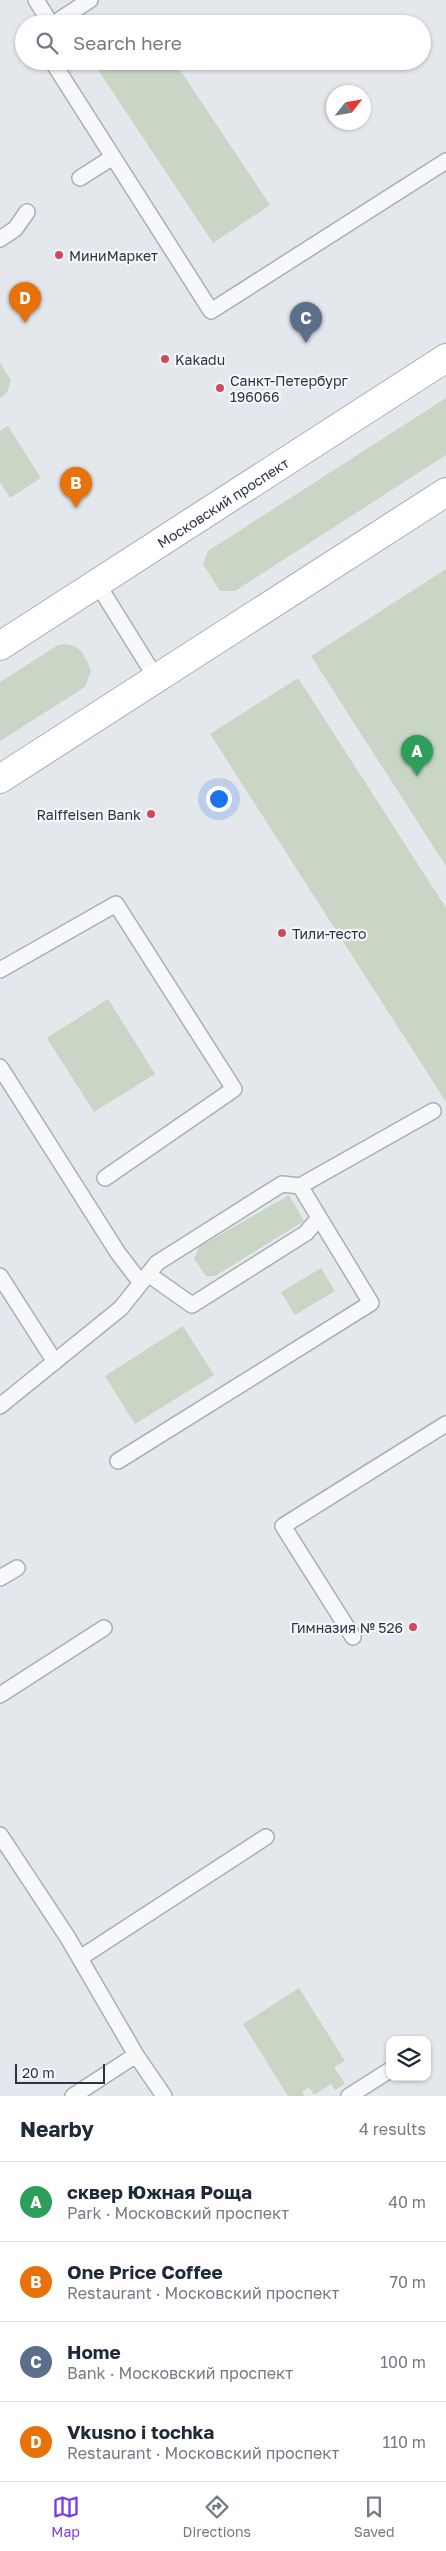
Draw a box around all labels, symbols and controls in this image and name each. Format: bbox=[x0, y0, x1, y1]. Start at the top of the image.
search box bbox=[15, 15, 431, 70]
icon: search bbox=[33, 29, 61, 57]
text: Search here bbox=[73, 31, 182, 54]
north arrow bbox=[326, 85, 371, 130]
place label: МиниМаркет bbox=[69, 247, 158, 264]
marker: МиниМаркет bbox=[53, 249, 65, 261]
pin: D bbox=[9, 282, 41, 323]
pin: C bbox=[290, 302, 322, 343]
place label: Kakadu bbox=[175, 351, 225, 368]
marker: Kakadu bbox=[159, 353, 171, 365]
place label: Санкт-Петербург 196066 bbox=[230, 372, 349, 405]
marker: Санкт-Петербург 196066 bbox=[214, 382, 226, 394]
street label: Московский проспект bbox=[154, 454, 292, 551]
pin: B bbox=[60, 467, 92, 508]
pin: A bbox=[401, 735, 433, 776]
your location bbox=[206, 786, 232, 812]
place label: Raiffeisen Bank bbox=[36, 806, 141, 823]
marker: Raiffeisen Bank bbox=[145, 808, 157, 820]
place label: Тили-тесто bbox=[292, 925, 366, 942]
marker: Тили-тесто bbox=[276, 927, 288, 939]
place label: Гимназия № 526 bbox=[291, 1619, 403, 1636]
marker: Гимназия № 526 bbox=[407, 1621, 419, 1633]
map controls bbox=[386, 2036, 431, 2081]
button: layers bbox=[386, 2036, 431, 2081]
scale bar bbox=[15, 2061, 105, 2084]
text: 20 m bbox=[22, 2064, 55, 2081]
text: Nearby bbox=[20, 2116, 94, 2142]
text: 4 results bbox=[359, 2119, 426, 2139]
text: сквер Южная Роща bbox=[67, 2180, 252, 2203]
text: A bbox=[30, 2192, 42, 2212]
text: 40 m bbox=[388, 2192, 426, 2212]
text: Park · Московский проспект bbox=[67, 2203, 289, 2223]
text: One Price Coffee bbox=[67, 2260, 223, 2283]
text: B bbox=[30, 2272, 42, 2292]
text: 70 m bbox=[389, 2272, 426, 2292]
text: Restaurant · Московский проспект bbox=[67, 2283, 339, 2303]
text: Home bbox=[67, 2340, 121, 2363]
text: C bbox=[30, 2352, 42, 2372]
text: 100 m bbox=[380, 2352, 426, 2372]
text: Bank · Московский проспект bbox=[67, 2363, 293, 2383]
text: Vkusno i tochka bbox=[67, 2420, 214, 2443]
text: D bbox=[30, 2432, 42, 2452]
text: 110 m bbox=[382, 2432, 426, 2452]
text: Restaurant · Московский проспект bbox=[67, 2443, 339, 2463]
tab: Map bbox=[51, 2493, 80, 2540]
tab: Directions bbox=[183, 2493, 251, 2540]
tab: Saved bbox=[354, 2493, 395, 2540]

